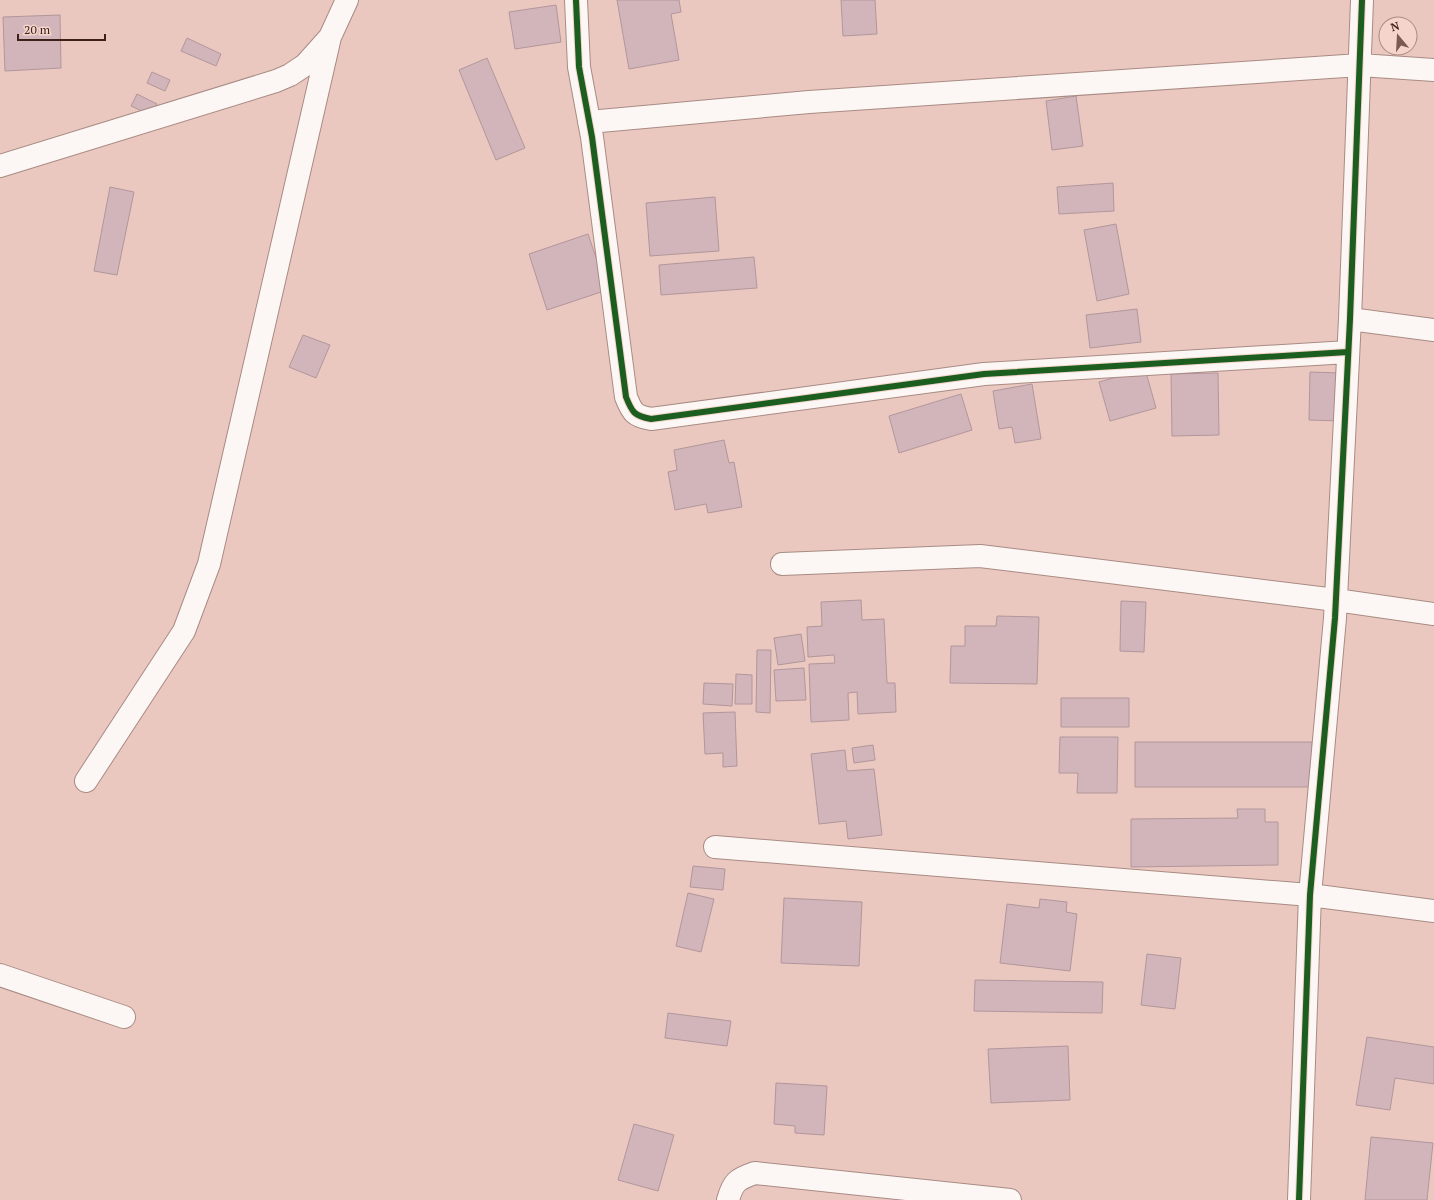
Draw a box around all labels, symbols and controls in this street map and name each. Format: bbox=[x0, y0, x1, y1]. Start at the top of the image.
scale bar bbox=[18, 16, 105, 42]
north arrow bbox=[1378, 16, 1418, 56]
text: N bbox=[1389, 18, 1402, 34]
text: 20 m bbox=[24, 22, 51, 37]

